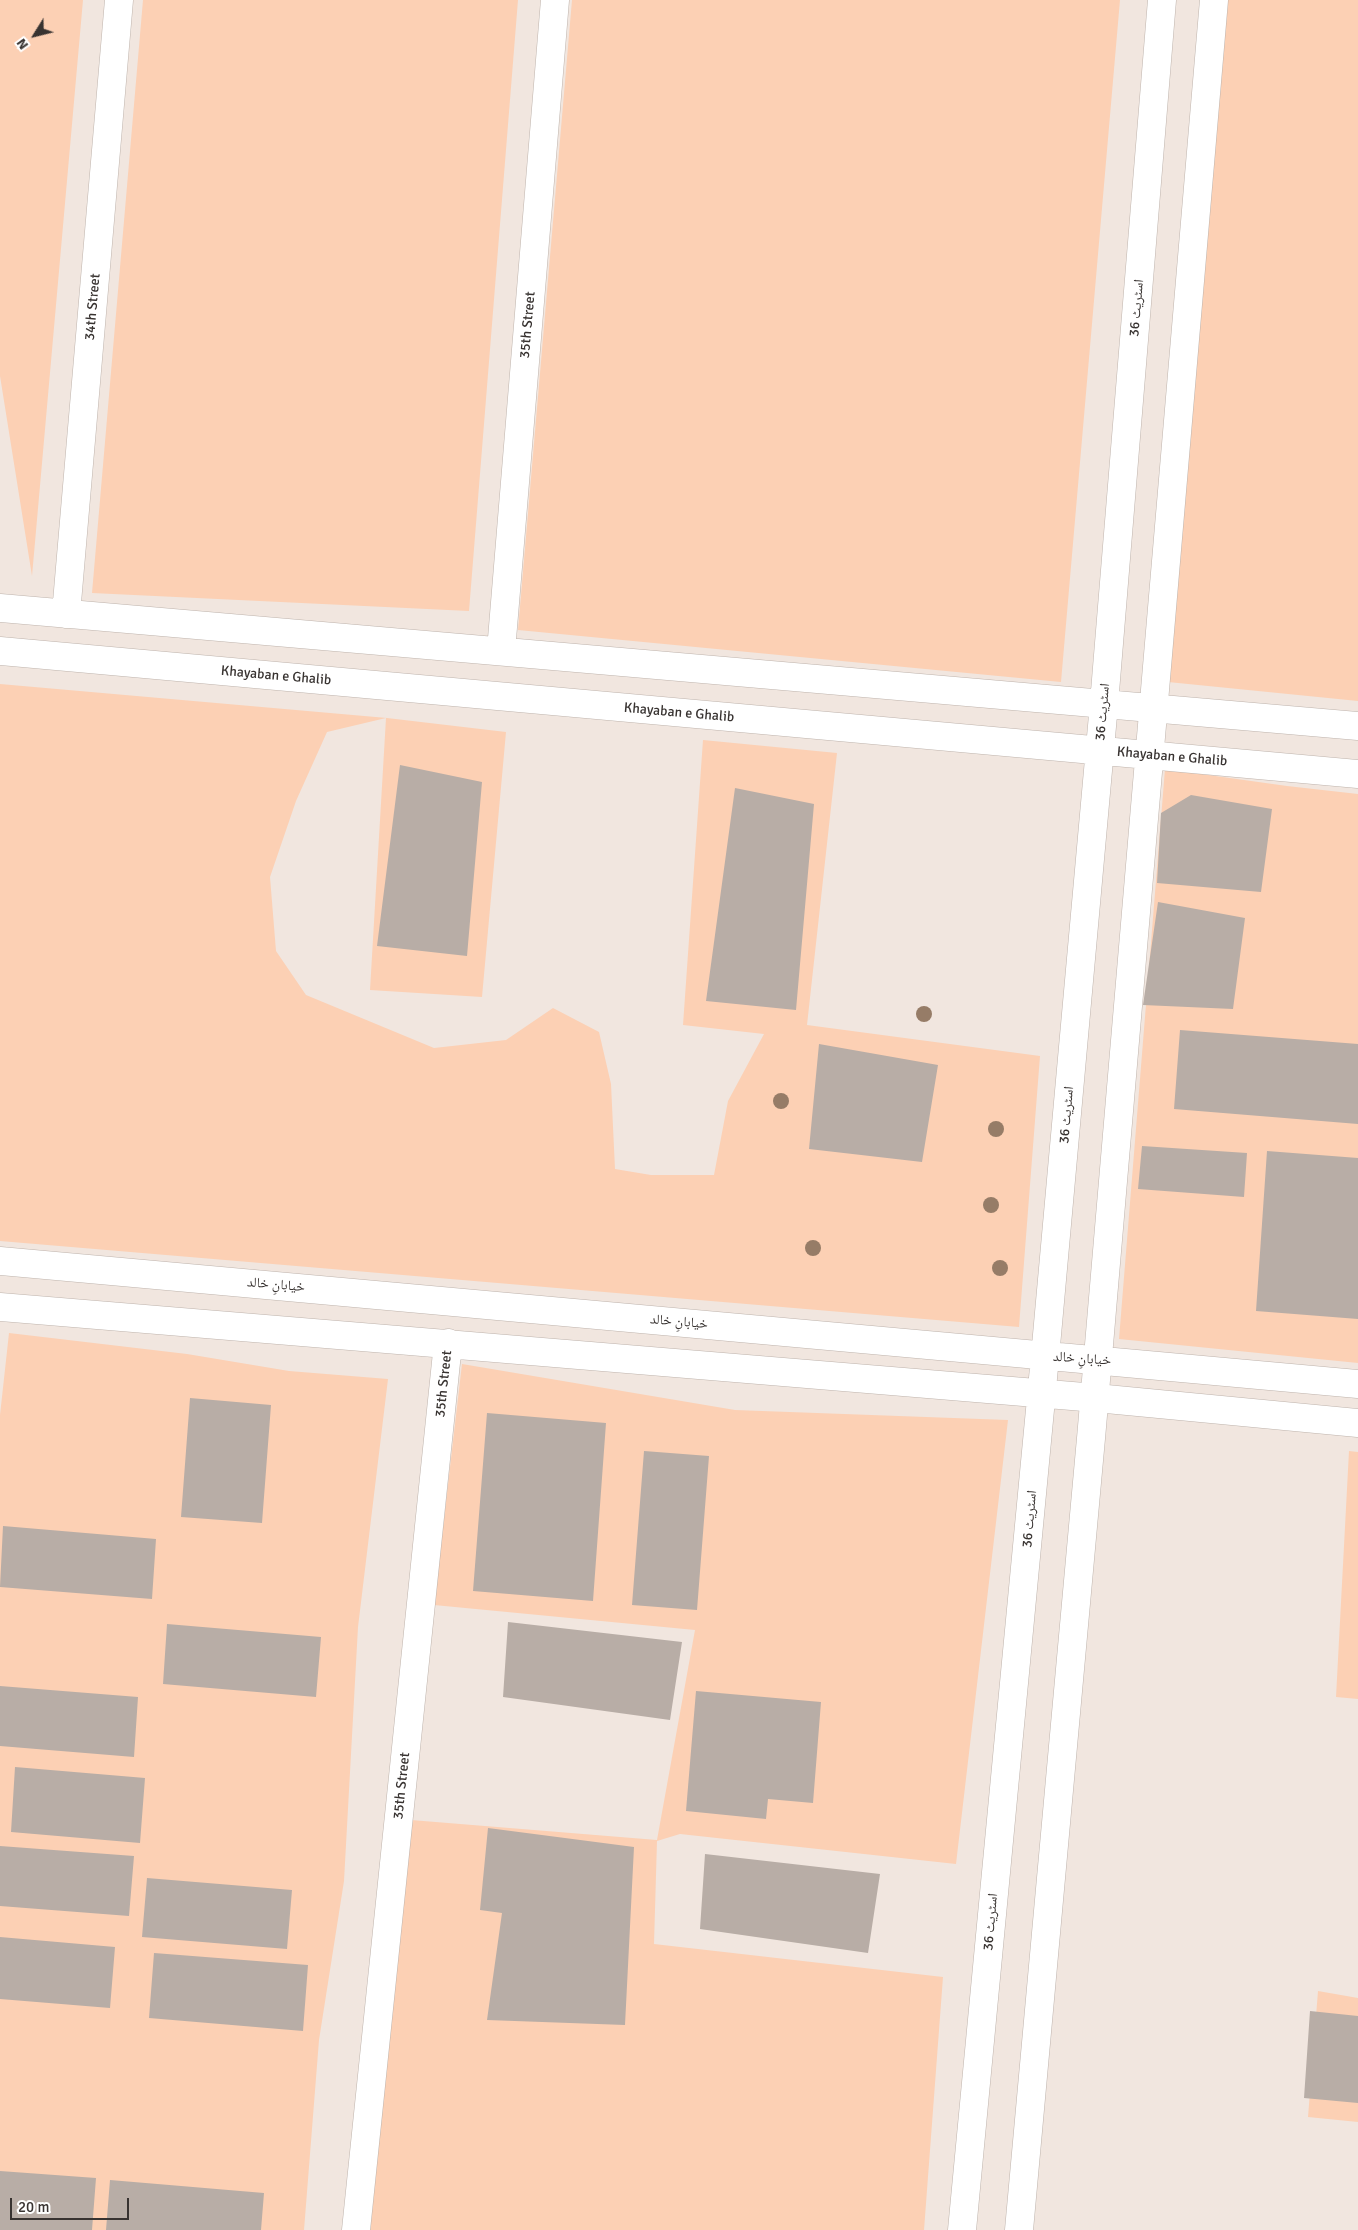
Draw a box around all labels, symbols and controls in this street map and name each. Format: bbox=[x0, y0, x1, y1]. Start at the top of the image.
north arrow bbox=[10, 10, 60, 60]
text: N bbox=[13, 35, 32, 53]
street label: 34th Street bbox=[82, 273, 104, 341]
street label: اسٹریٹ 36 bbox=[1126, 279, 1148, 337]
street label: 35th Street bbox=[517, 291, 539, 359]
street label: Khayaban e Ghalib bbox=[220, 663, 332, 689]
street label: اسٹریٹ 36 bbox=[1092, 683, 1114, 741]
street label: Khayaban e Ghalib bbox=[623, 700, 735, 726]
street label: Khayaban e Ghalib bbox=[1116, 744, 1228, 770]
street label: اسٹریٹ 36 bbox=[1056, 1086, 1078, 1144]
street label: خیابانِ خالد bbox=[246, 1274, 306, 1296]
street label: خیابانِ خالد bbox=[649, 1311, 709, 1333]
street label: خیابانِ خالد bbox=[1052, 1349, 1112, 1369]
street label: 35th Street bbox=[432, 1350, 456, 1418]
street label: اسٹریٹ 36 bbox=[1019, 1490, 1041, 1548]
street label: 35th Street bbox=[390, 1752, 414, 1820]
street label: اسٹریٹ 36 bbox=[980, 1893, 1002, 1951]
scale bar bbox=[12, 2188, 131, 2220]
text: 20 m bbox=[18, 2198, 49, 2216]

